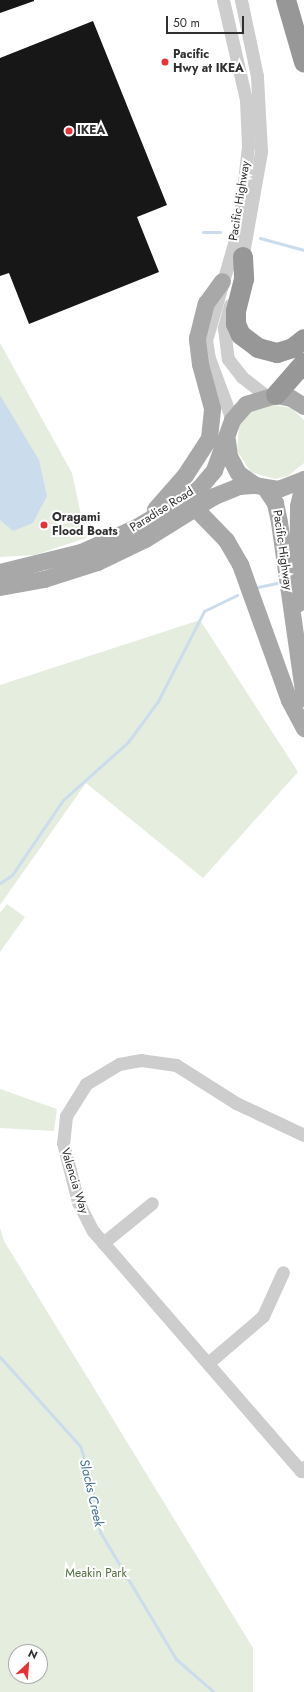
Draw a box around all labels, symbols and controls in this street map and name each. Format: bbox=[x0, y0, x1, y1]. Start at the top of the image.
scale bar bbox=[168, 8, 246, 34]
text: 50 m bbox=[173, 14, 200, 32]
place label: Pacific Hwy at IKEA bbox=[173, 48, 244, 76]
marker: Pacific Hwy at IKEA bbox=[160, 57, 170, 67]
place label: IKEA bbox=[77, 124, 105, 138]
marker: IKEA bbox=[64, 126, 74, 136]
street label: Pacific Highway bbox=[227, 160, 253, 242]
street label: Paradise Road bbox=[128, 485, 196, 535]
street label: Pacific Highway bbox=[269, 509, 295, 591]
place label: Oragami Flood Boats bbox=[52, 511, 118, 539]
marker: Oragami Flood Boats bbox=[39, 520, 49, 530]
street label: Valencia Way bbox=[57, 1147, 91, 1215]
water label: Slacks Creek bbox=[76, 1458, 106, 1528]
park label: Meakin Park bbox=[65, 1567, 127, 1581]
north arrow bbox=[8, 1644, 48, 1684]
text: N bbox=[25, 1645, 40, 1663]

